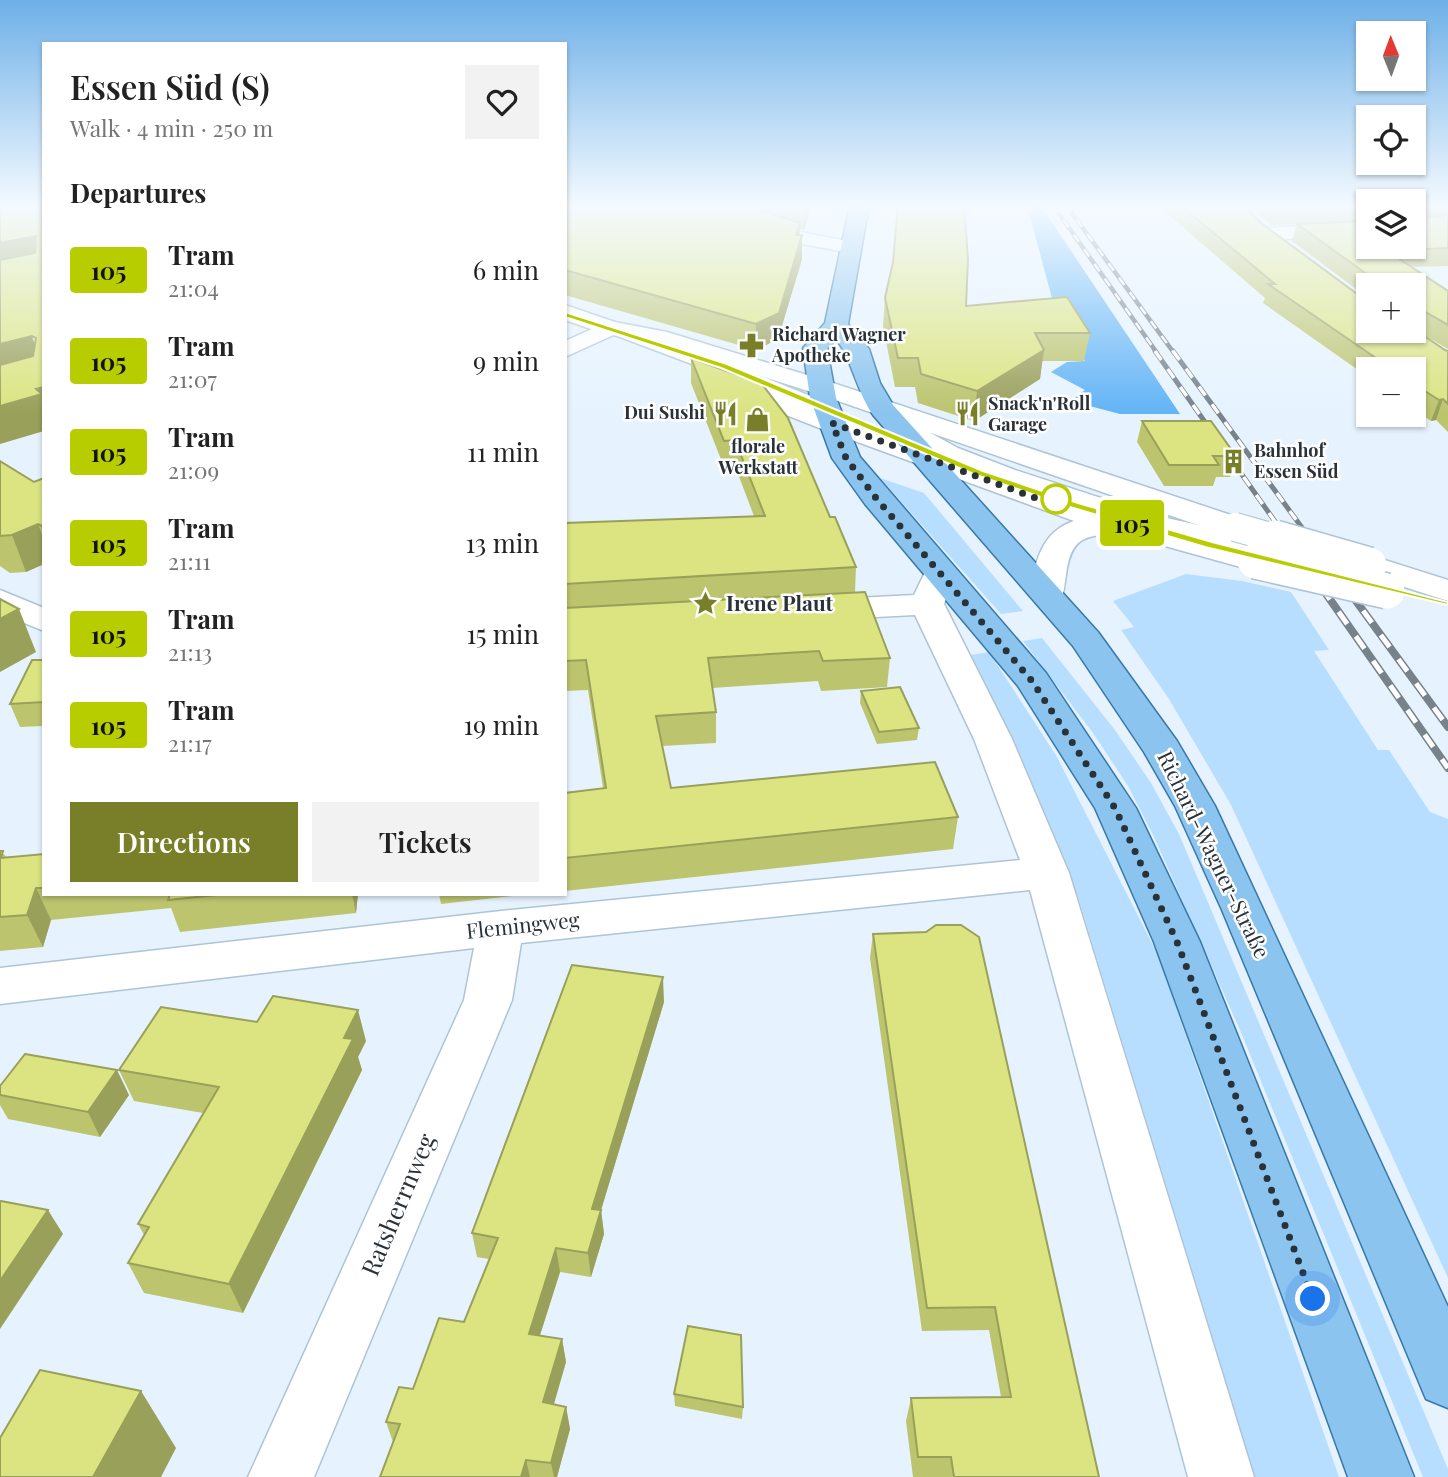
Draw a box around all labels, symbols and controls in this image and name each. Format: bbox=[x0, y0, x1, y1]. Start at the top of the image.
north arrow bbox=[1356, 21, 1426, 91]
map controls bbox=[1356, 21, 1426, 427]
text: Essen Süd (S) bbox=[70, 64, 270, 108]
button: heart bbox=[465, 65, 539, 139]
button: locate bbox=[1356, 105, 1426, 175]
text: Walk · 4 min · 250 m bbox=[70, 112, 273, 143]
text: Departures bbox=[70, 175, 206, 210]
button: layers bbox=[1356, 189, 1426, 259]
text: Tram bbox=[168, 237, 235, 272]
text: 6 min bbox=[473, 252, 539, 287]
text: 105 bbox=[91, 254, 126, 286]
text: 21:04 bbox=[168, 272, 219, 303]
button: + bbox=[1356, 273, 1426, 343]
place label: Richard Wagner Apotheke bbox=[771, 322, 906, 367]
text: Tram bbox=[168, 328, 235, 363]
pharmacy icon: Richard Wagner Apotheke bbox=[738, 331, 766, 359]
text: 9 min bbox=[473, 343, 539, 378]
text: 105 bbox=[91, 345, 126, 377]
button: − bbox=[1356, 357, 1426, 427]
text: 21:07 bbox=[168, 363, 217, 394]
place label: Snack'n'Roll Garage bbox=[988, 391, 1091, 436]
restaurant icon: Dui Sushi bbox=[711, 399, 739, 427]
place label: Dui Sushi bbox=[624, 400, 705, 424]
restaurant icon: Snack'n'Roll Garage bbox=[954, 400, 982, 428]
shop icon: florale Werkstatt bbox=[744, 406, 772, 434]
text: Tram bbox=[168, 419, 235, 454]
text: 11 min bbox=[467, 434, 539, 469]
place label: florale Werkstatt bbox=[717, 434, 799, 479]
text: 105 bbox=[91, 436, 126, 468]
place label: Bahnhof Essen Süd bbox=[1254, 438, 1339, 483]
building icon: Bahnhof Essen Süd bbox=[1220, 447, 1248, 475]
text: 21:09 bbox=[168, 454, 219, 485]
unlabelled marker bbox=[1041, 484, 1071, 514]
line badge: 105 bbox=[1092, 500, 1172, 546]
text: 105 bbox=[1114, 507, 1150, 539]
text: Tram bbox=[168, 510, 235, 545]
text: 13 min bbox=[465, 525, 539, 560]
text: 105 bbox=[91, 527, 126, 559]
text: 21:11 bbox=[168, 545, 211, 576]
place label: Irene Plaut bbox=[726, 588, 834, 616]
place icon: Irene Plaut bbox=[692, 590, 720, 618]
text: Tram bbox=[168, 601, 235, 636]
text: 15 min bbox=[467, 616, 539, 651]
text: 105 bbox=[91, 618, 126, 650]
text: 21:13 bbox=[168, 636, 212, 667]
text: Tram bbox=[168, 692, 235, 727]
text: 19 min bbox=[463, 707, 539, 742]
text: 105 bbox=[91, 709, 126, 741]
text: 21:17 bbox=[168, 727, 212, 758]
street label: Richard-Wagner-Straße bbox=[1152, 746, 1277, 962]
button: Directions bbox=[70, 802, 298, 882]
button: Tickets bbox=[312, 802, 539, 882]
street label: Flemingweg bbox=[465, 904, 581, 944]
street label: Ratsherrnweg bbox=[353, 1128, 442, 1280]
your location bbox=[1295, 1281, 1330, 1316]

